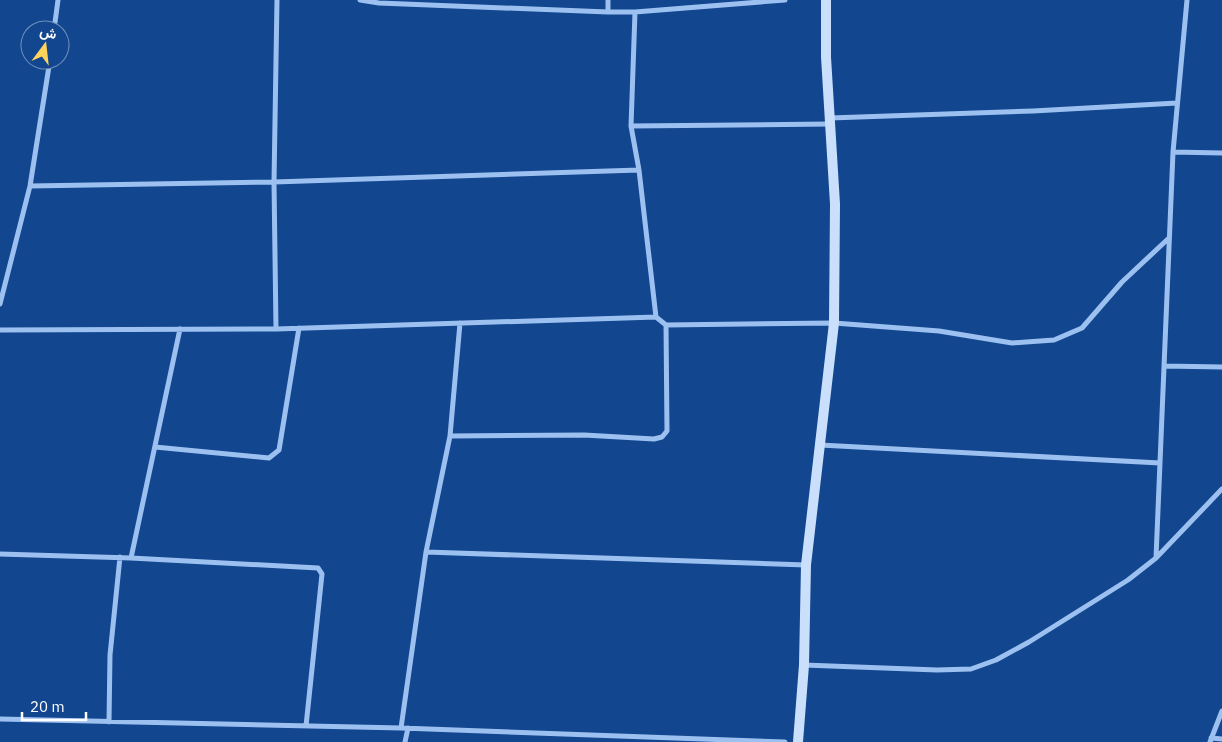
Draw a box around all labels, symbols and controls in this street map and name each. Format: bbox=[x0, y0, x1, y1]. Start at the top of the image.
north arrow bbox=[20, 20, 70, 70]
text: ش bbox=[38, 22, 59, 43]
scale bar bbox=[22, 690, 86, 722]
text: 20 m bbox=[30, 697, 65, 716]

